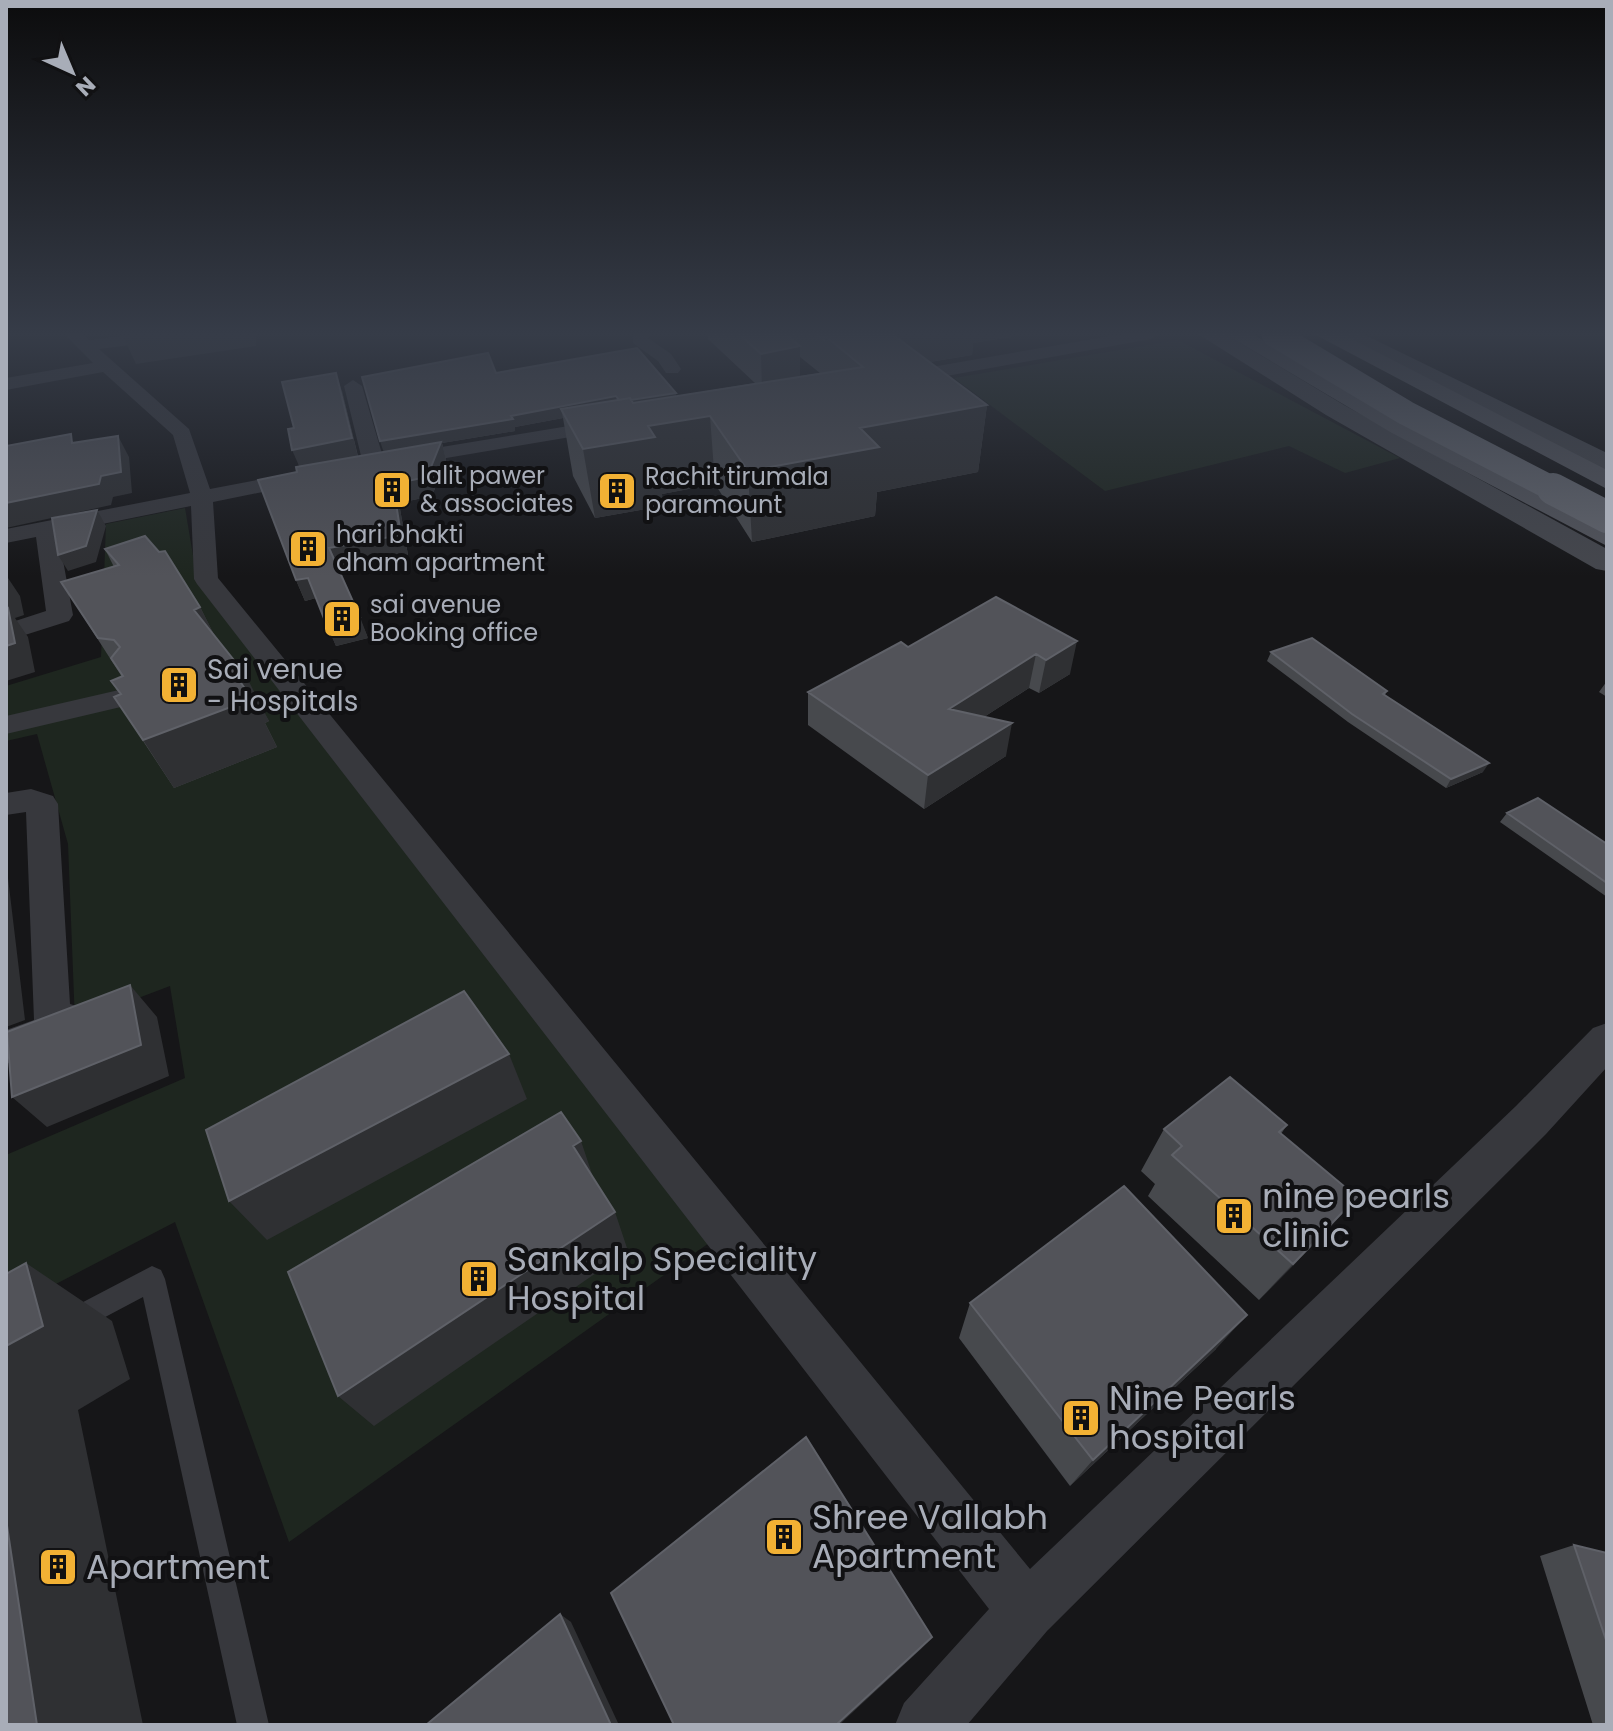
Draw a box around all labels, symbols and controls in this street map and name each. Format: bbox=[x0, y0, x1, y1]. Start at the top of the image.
north arrow bbox=[32, 32, 112, 112]
text: N bbox=[69, 69, 102, 103]
place label: lalit pawer & associates bbox=[420, 459, 574, 520]
place label: Rachit tirumala paramount bbox=[645, 460, 829, 521]
building icon: lalit pawer & associates bbox=[371, 469, 413, 511]
building icon: Rachit tirumala paramount bbox=[596, 470, 638, 512]
place label: hari bhakti dham apartment bbox=[336, 518, 545, 579]
building icon: hari bhakti dham apartment bbox=[287, 528, 329, 570]
place label: sai avenue Booking office bbox=[370, 588, 538, 649]
building icon: sai avenue Booking office bbox=[321, 598, 363, 640]
place label: Sai venue - Hospitals bbox=[207, 650, 358, 721]
building icon: Sai venue - Hospitals bbox=[158, 664, 200, 706]
place label: nine pearls clinic bbox=[1262, 1172, 1450, 1259]
building icon: nine pearls clinic bbox=[1213, 1195, 1255, 1237]
place label: Sankalp Speciality Hospital bbox=[507, 1235, 817, 1322]
building icon: Sankalp Speciality Hospital bbox=[458, 1258, 500, 1300]
place label: Nine Pearls hospital bbox=[1109, 1374, 1296, 1461]
building icon: Nine Pearls hospital bbox=[1060, 1397, 1102, 1439]
place label: Shree Vallabh Apartment bbox=[812, 1493, 1048, 1580]
building icon: Shree Vallabh Apartment bbox=[763, 1516, 805, 1558]
place label: Apartment bbox=[86, 1543, 270, 1591]
building icon: Apartment bbox=[37, 1546, 79, 1588]

